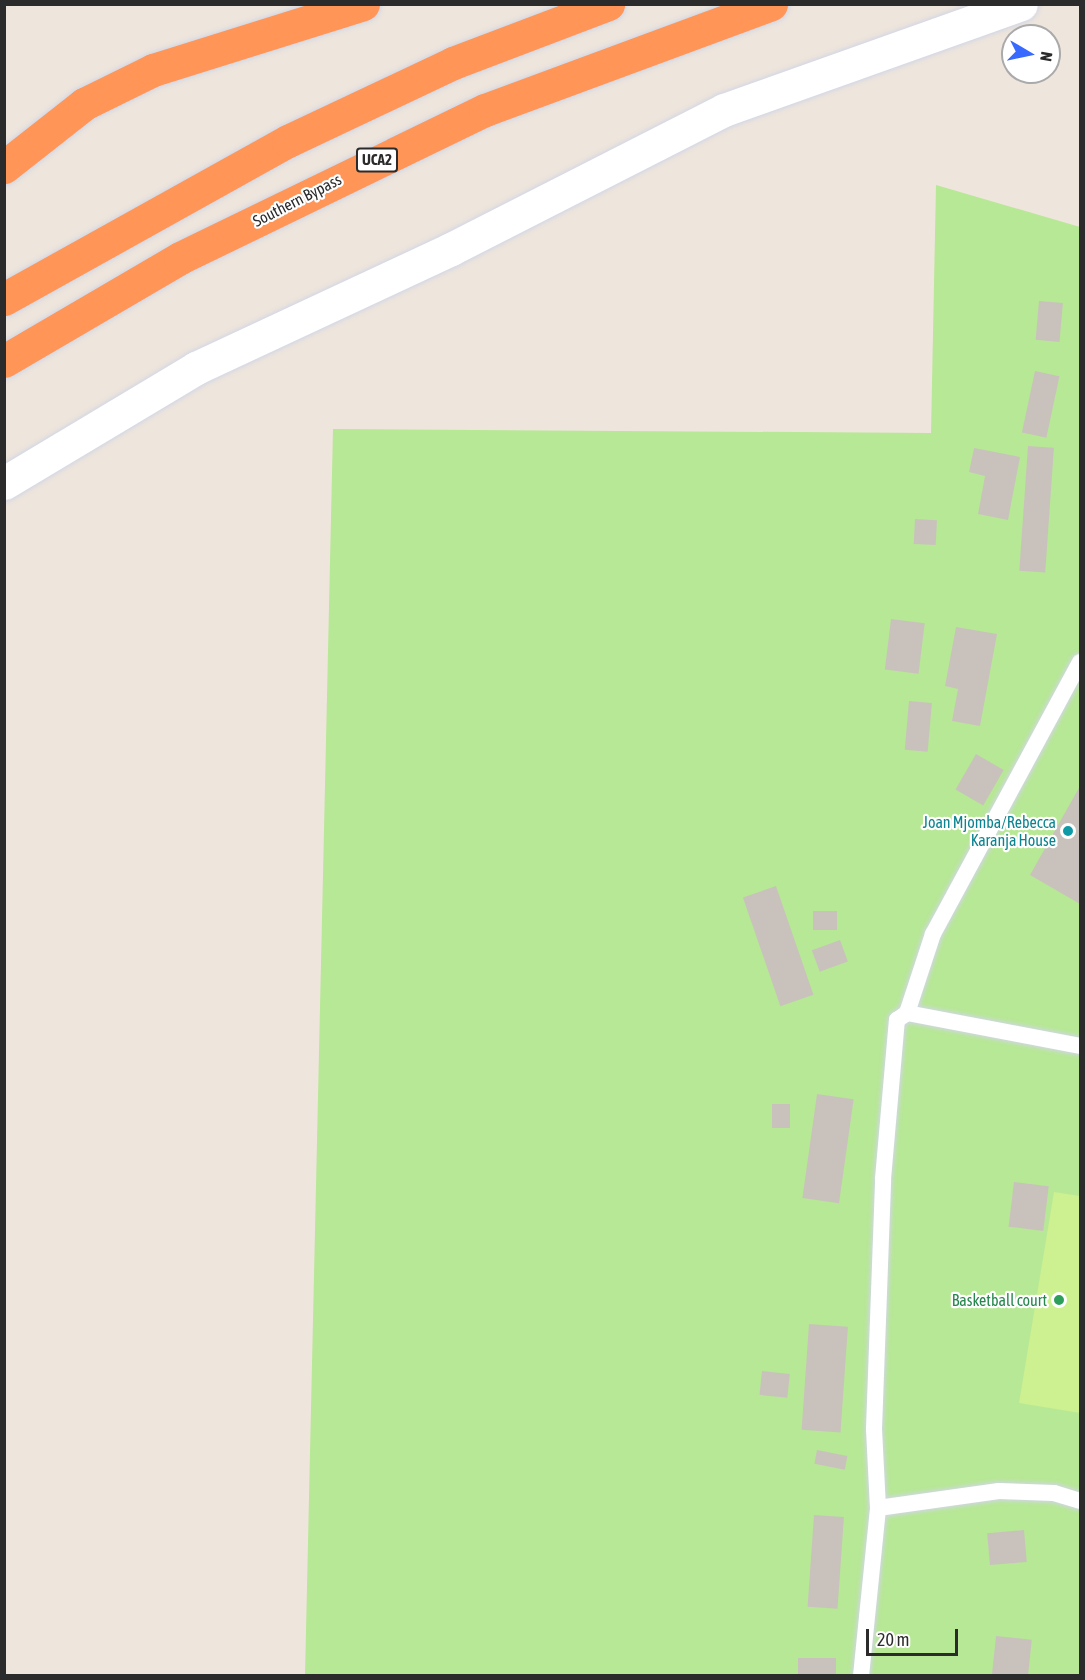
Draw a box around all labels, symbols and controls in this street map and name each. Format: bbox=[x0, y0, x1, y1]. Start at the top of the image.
north arrow bbox=[1001, 24, 1061, 84]
text: N bbox=[1037, 50, 1056, 63]
road number: UCA2 bbox=[356, 148, 398, 172]
street label: Southern Bypass bbox=[250, 169, 344, 231]
place label: Joan Mjomba/Rebecca Karanja House bbox=[923, 812, 1056, 850]
marker: Joan Mjomba/Rebecca Karanja House bbox=[1061, 824, 1075, 838]
place label: Basketball court bbox=[952, 1290, 1047, 1310]
marker: Basketball court bbox=[1052, 1293, 1066, 1307]
scale bar bbox=[869, 1617, 960, 1655]
text: 20 m bbox=[877, 1629, 909, 1650]

